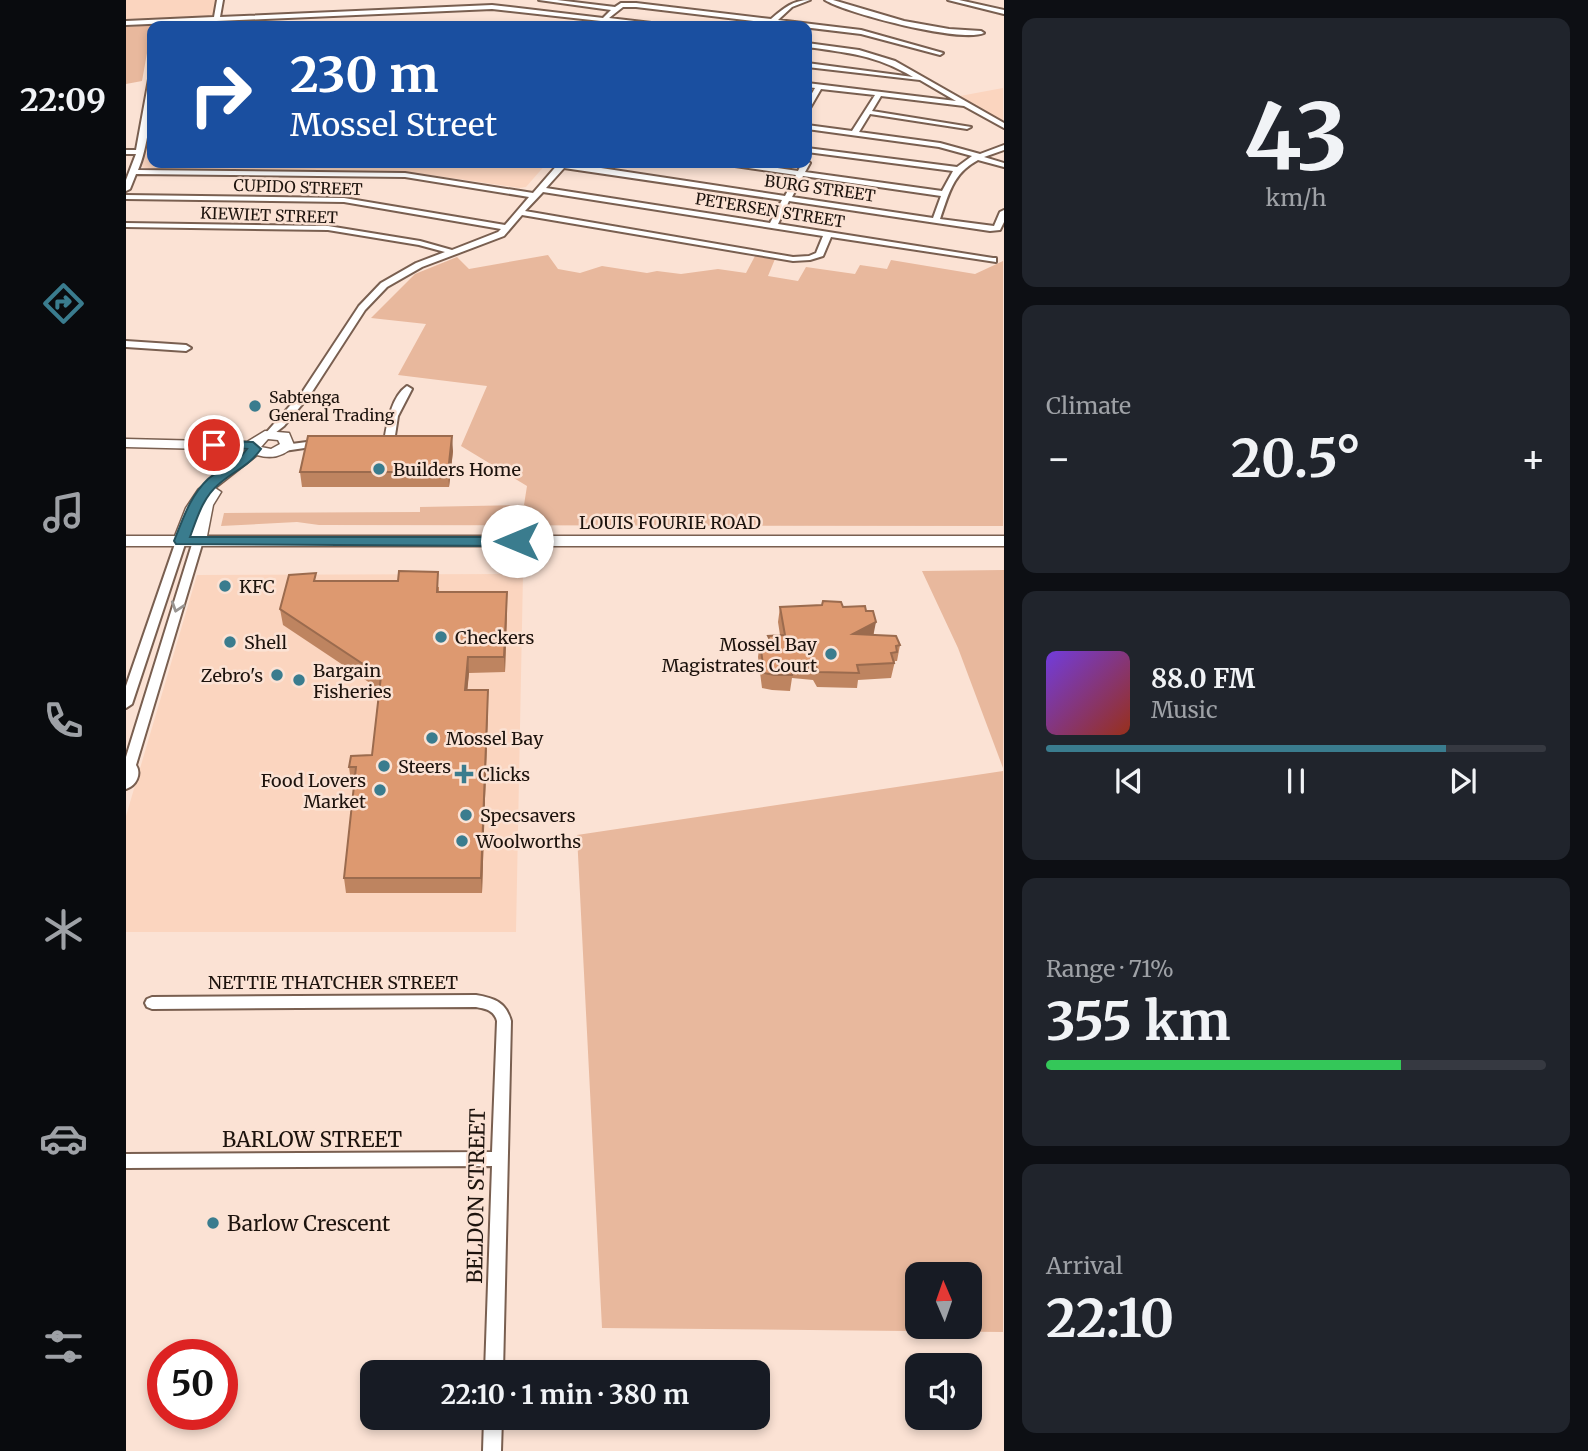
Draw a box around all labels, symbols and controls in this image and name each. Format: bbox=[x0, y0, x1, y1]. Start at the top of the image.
text: 230 m bbox=[290, 44, 438, 105]
icon: right bbox=[175, 49, 266, 140]
text: 22:09 bbox=[20, 80, 106, 120]
text: 43 bbox=[1244, 80, 1348, 195]
text: Mossel Street bbox=[290, 105, 497, 145]
street label: BURG STREET bbox=[763, 170, 877, 206]
street label: CUPIDO STREET bbox=[233, 175, 363, 199]
text: km/h bbox=[1266, 183, 1326, 212]
street label: PETERSEN STREET bbox=[694, 188, 846, 232]
street label: KIEWIET STREET bbox=[200, 203, 338, 227]
icon: directions bbox=[39, 279, 88, 328]
place label: Sabtenga General Trading bbox=[269, 387, 395, 425]
text: Climate bbox=[1046, 391, 1131, 420]
marker: Sabtenga General Trading bbox=[247, 398, 263, 414]
pin bbox=[184, 415, 244, 475]
icon: arrive bbox=[195, 426, 233, 464]
text: 20.5° bbox=[1231, 426, 1361, 491]
text: − bbox=[1046, 435, 1071, 482]
text: + bbox=[1521, 435, 1546, 482]
place label: Builders Home bbox=[393, 458, 521, 481]
marker: Builders Home bbox=[371, 461, 387, 477]
icon: music bbox=[39, 488, 88, 537]
position arrow bbox=[480, 504, 554, 578]
street label: LOUIS FOURIE ROAD bbox=[579, 511, 761, 534]
place label: KFC bbox=[239, 575, 275, 598]
marker: KFC bbox=[217, 578, 233, 594]
one-way arrow bbox=[171, 600, 186, 612]
place label: Checkers bbox=[455, 626, 534, 649]
marker: Checkers bbox=[433, 629, 449, 645]
place label: Shell bbox=[244, 631, 287, 654]
place label: Mossel Bay Magistrates Court bbox=[662, 633, 818, 677]
marker: Shell bbox=[222, 634, 238, 650]
marker: Mossel Bay Magistrates Court bbox=[823, 646, 839, 662]
place label: Bargain Fisheries bbox=[313, 659, 392, 703]
text: 88.0 FM bbox=[1151, 662, 1255, 695]
place label: Zebro's bbox=[201, 664, 263, 687]
marker: Zebro's bbox=[269, 667, 285, 683]
marker: Bargain Fisheries bbox=[291, 672, 307, 688]
text: Music bbox=[1151, 695, 1218, 724]
icon: phone bbox=[39, 696, 88, 745]
place label: Mossel Bay bbox=[446, 727, 544, 750]
marker: Mossel Bay bbox=[424, 730, 440, 746]
place label: Steers bbox=[398, 755, 451, 778]
marker: Steers bbox=[376, 758, 392, 774]
icon: previous bbox=[1110, 762, 1148, 800]
icon: pause bbox=[1277, 762, 1315, 800]
icon: next bbox=[1444, 762, 1482, 800]
place label: Clicks bbox=[478, 763, 530, 786]
marker: Clicks bbox=[456, 766, 472, 782]
place label: Food Lovers Market bbox=[261, 769, 366, 813]
marker: Food Lovers Market bbox=[372, 782, 388, 798]
place label: Specsavers bbox=[480, 804, 576, 827]
marker: Specsavers bbox=[458, 807, 474, 823]
place label: Woolworths bbox=[475, 830, 581, 853]
marker: Woolworths bbox=[454, 833, 470, 849]
icon: climate bbox=[39, 905, 88, 954]
text: Range · 71% bbox=[1046, 954, 1174, 983]
street label: NETTIE THATCHER STREET bbox=[208, 971, 459, 994]
text: 355 km bbox=[1046, 989, 1230, 1054]
street label: BELDON STREET bbox=[461, 1108, 491, 1284]
icon: car bbox=[39, 1114, 88, 1163]
street label: BARLOW STREET bbox=[222, 1126, 403, 1153]
place label: Barlow Crescent bbox=[227, 1210, 390, 1237]
marker: Barlow Crescent bbox=[205, 1215, 221, 1231]
text: Arrival bbox=[1046, 1251, 1123, 1280]
north arrow bbox=[905, 1262, 982, 1339]
map controls bbox=[905, 1262, 982, 1430]
text: 22:10 bbox=[1046, 1286, 1174, 1351]
icon: filters bbox=[39, 1322, 88, 1371]
speed limit sign: 50 bbox=[147, 1339, 238, 1430]
button: sound bbox=[905, 1353, 982, 1430]
text: 22:10 · 1 min · 380 m bbox=[441, 1378, 689, 1411]

